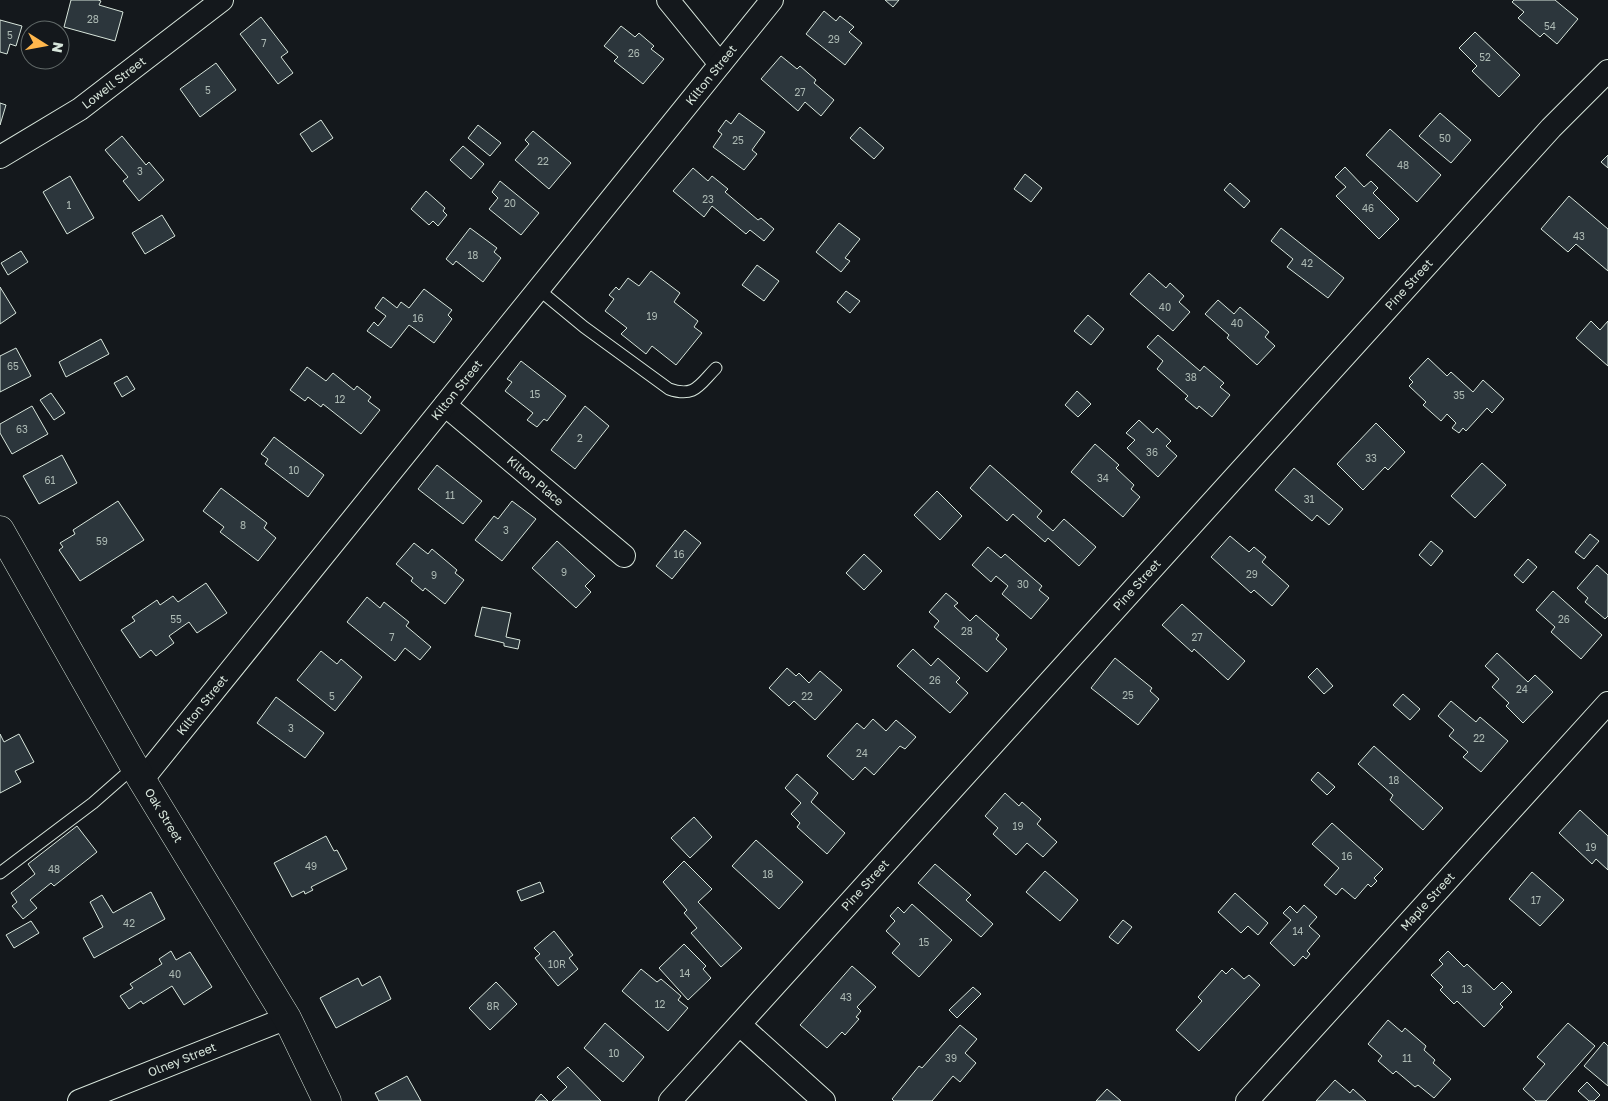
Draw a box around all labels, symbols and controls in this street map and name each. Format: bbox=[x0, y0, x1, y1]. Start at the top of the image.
house number: 28 bbox=[87, 13, 99, 25]
north arrow bbox=[20, 20, 70, 70]
house number: 54 bbox=[1544, 20, 1556, 32]
house number: 5 bbox=[7, 29, 13, 41]
house number: 29 bbox=[828, 33, 840, 45]
house number: 7 bbox=[261, 37, 267, 49]
text: N bbox=[49, 41, 68, 54]
street label: Kilton Street bbox=[682, 42, 740, 108]
house number: 26 bbox=[628, 47, 640, 59]
house number: 52 bbox=[1479, 51, 1491, 63]
street label: Lowell Street bbox=[79, 53, 149, 112]
house number: 5 bbox=[205, 84, 211, 96]
house number: 27 bbox=[794, 86, 806, 98]
house number: 50 bbox=[1439, 132, 1451, 144]
house number: 25 bbox=[732, 134, 744, 146]
house number: 22 bbox=[537, 155, 549, 167]
house number: 48 bbox=[1397, 159, 1409, 171]
house number: 3 bbox=[137, 165, 143, 177]
house number: 23 bbox=[702, 193, 714, 205]
house number: 20 bbox=[504, 197, 516, 209]
house number: 1 bbox=[67, 199, 72, 211]
house number: 46 bbox=[1362, 202, 1374, 214]
house number: 43 bbox=[1573, 230, 1585, 242]
house number: 18 bbox=[468, 249, 478, 261]
street label: Pine Street bbox=[1382, 256, 1436, 313]
house number: 42 bbox=[1301, 257, 1313, 269]
house number: 40 bbox=[1159, 301, 1171, 313]
house number: 19 bbox=[647, 310, 657, 322]
house number: 16 bbox=[413, 312, 423, 324]
house number: 40 bbox=[1231, 317, 1243, 329]
street label: Kilton Street bbox=[428, 357, 485, 423]
house number: 65 bbox=[7, 360, 19, 372]
house number: 38 bbox=[1185, 371, 1197, 383]
house number: 15 bbox=[530, 388, 541, 400]
house number: 35 bbox=[1453, 389, 1465, 401]
house number: 12 bbox=[335, 393, 346, 405]
house number: 63 bbox=[16, 423, 28, 435]
house number: 2 bbox=[577, 432, 583, 444]
house number: 36 bbox=[1146, 446, 1158, 458]
house number: 33 bbox=[1365, 452, 1377, 464]
street label: Kilton Place bbox=[504, 453, 567, 509]
house number: 10 bbox=[288, 464, 300, 476]
house number: 34 bbox=[1097, 472, 1109, 484]
house number: 61 bbox=[45, 474, 56, 486]
house number: 11 bbox=[445, 489, 455, 501]
house number: 31 bbox=[1304, 493, 1314, 505]
house number: 8 bbox=[240, 519, 246, 531]
house number: 3 bbox=[503, 524, 509, 536]
house number: 59 bbox=[96, 535, 108, 547]
house number: 16 bbox=[674, 548, 684, 560]
street label: Pine Street bbox=[1110, 556, 1164, 614]
house number: 9 bbox=[561, 566, 567, 578]
house number: 29 bbox=[1246, 568, 1258, 580]
house number: 9 bbox=[431, 569, 437, 581]
house number: 30 bbox=[1017, 578, 1029, 590]
house number: 55 bbox=[170, 613, 182, 625]
house number: 26 bbox=[1558, 613, 1570, 625]
house number: 28 bbox=[961, 625, 973, 637]
house number: 7 bbox=[389, 631, 395, 643]
house number: 27 bbox=[1191, 631, 1203, 643]
street label: Kilton Street bbox=[173, 672, 231, 738]
house number: 26 bbox=[929, 674, 941, 686]
house number: 24 bbox=[1516, 683, 1528, 695]
house number: 25 bbox=[1122, 689, 1134, 701]
house number: 5 bbox=[329, 690, 335, 702]
house number: 22 bbox=[801, 690, 813, 702]
house number: 3 bbox=[288, 722, 294, 734]
house number: 22 bbox=[1473, 732, 1485, 744]
house number: 24 bbox=[856, 747, 868, 759]
house number: 18 bbox=[1389, 774, 1399, 786]
street label: Oak Street bbox=[142, 785, 186, 845]
house number: 19 bbox=[1013, 820, 1023, 832]
house number: 19 bbox=[1586, 841, 1596, 853]
house number: 16 bbox=[1342, 850, 1352, 862]
street label: Pine Street bbox=[838, 856, 892, 914]
house number: 49 bbox=[305, 860, 317, 872]
house number: 48 bbox=[48, 863, 60, 875]
house number: 18 bbox=[763, 868, 773, 880]
street label: Maple Street bbox=[1397, 869, 1458, 934]
house number: 17 bbox=[1531, 894, 1541, 906]
house number: 42 bbox=[123, 917, 135, 929]
house number: 14 bbox=[1293, 925, 1303, 937]
house number: 15 bbox=[919, 936, 930, 948]
house number: 10R bbox=[548, 958, 566, 970]
house number: 14 bbox=[680, 967, 690, 979]
house number: 40 bbox=[169, 968, 181, 980]
house number: 13 bbox=[1462, 983, 1472, 995]
house number: 43 bbox=[840, 991, 852, 1003]
house number: 12 bbox=[655, 998, 666, 1010]
house number: 8R bbox=[487, 1000, 500, 1012]
street label: Olney Street bbox=[146, 1039, 218, 1080]
house number: 10 bbox=[608, 1047, 620, 1059]
house number: 39 bbox=[945, 1052, 957, 1064]
house number: 11 bbox=[1402, 1052, 1412, 1064]

